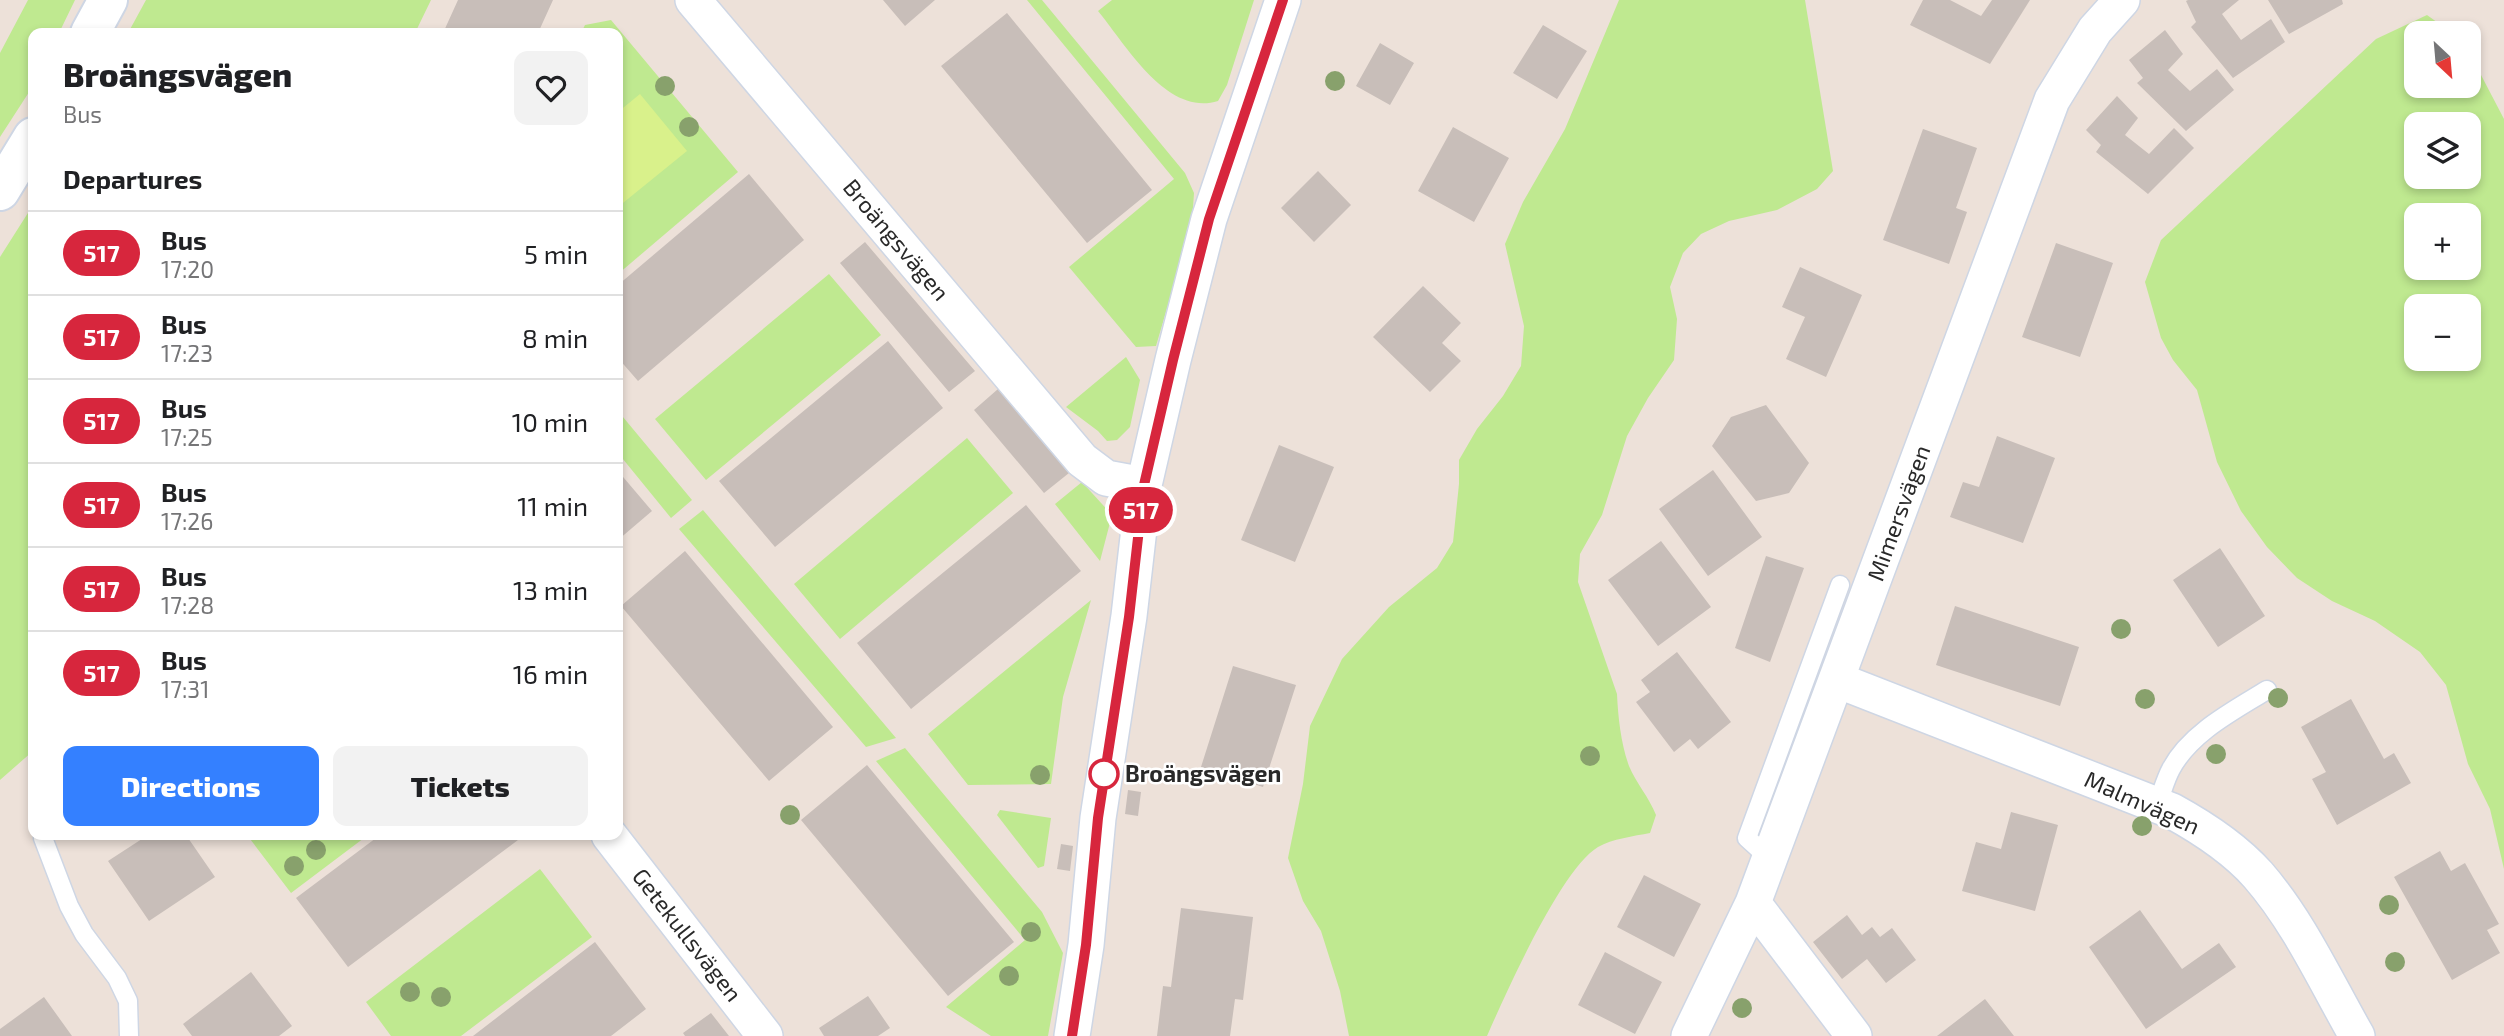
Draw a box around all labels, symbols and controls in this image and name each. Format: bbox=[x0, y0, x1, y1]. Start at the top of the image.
north arrow bbox=[2404, 21, 2482, 98]
map controls bbox=[2404, 21, 2481, 371]
button: heart bbox=[514, 51, 588, 125]
text: Broängsvägen bbox=[63, 54, 292, 94]
text: Bus bbox=[63, 100, 102, 128]
button: layers bbox=[2404, 112, 2481, 189]
text: Departures bbox=[63, 163, 202, 194]
street label: Broängsvägen bbox=[838, 173, 956, 306]
button: + bbox=[2404, 203, 2481, 280]
text: Bus bbox=[161, 224, 207, 255]
text: 517 bbox=[83, 238, 120, 267]
text: 5 min bbox=[524, 238, 588, 269]
text: 17:20 bbox=[161, 255, 214, 283]
button: − bbox=[2404, 294, 2481, 371]
text: Bus bbox=[161, 308, 207, 339]
text: 517 bbox=[83, 322, 120, 351]
text: 8 min bbox=[522, 322, 588, 353]
text: 17:23 bbox=[161, 339, 213, 367]
text: Bus bbox=[161, 392, 207, 423]
text: 517 bbox=[83, 406, 120, 435]
text: 10 min bbox=[512, 406, 588, 437]
text: 17:25 bbox=[161, 423, 213, 451]
street label: Mimersvägen bbox=[1861, 441, 1936, 584]
text: Bus bbox=[161, 476, 207, 507]
line badge: 517 bbox=[1101, 487, 1181, 533]
text: 517 bbox=[83, 490, 120, 519]
text: 11 min bbox=[517, 490, 588, 521]
text: 517 bbox=[1123, 495, 1159, 524]
text: 17:26 bbox=[161, 507, 213, 535]
text: Bus bbox=[161, 560, 207, 591]
text: 517 bbox=[83, 574, 120, 603]
text: 13 min bbox=[513, 574, 588, 605]
text: 17:28 bbox=[161, 591, 214, 619]
text: Bus bbox=[161, 644, 207, 675]
text: 517 bbox=[83, 658, 120, 687]
text: 16 min bbox=[513, 658, 588, 689]
text: 17:31 bbox=[161, 675, 209, 703]
button: Directions bbox=[63, 746, 319, 826]
button: Tickets bbox=[333, 746, 588, 826]
marker: Broängsvägen bbox=[1089, 759, 1119, 789]
place label: Broängsvägen bbox=[1125, 759, 1281, 787]
street label: Malmvägen bbox=[2081, 764, 2204, 840]
street label: Getekullsvägen bbox=[627, 862, 748, 1007]

